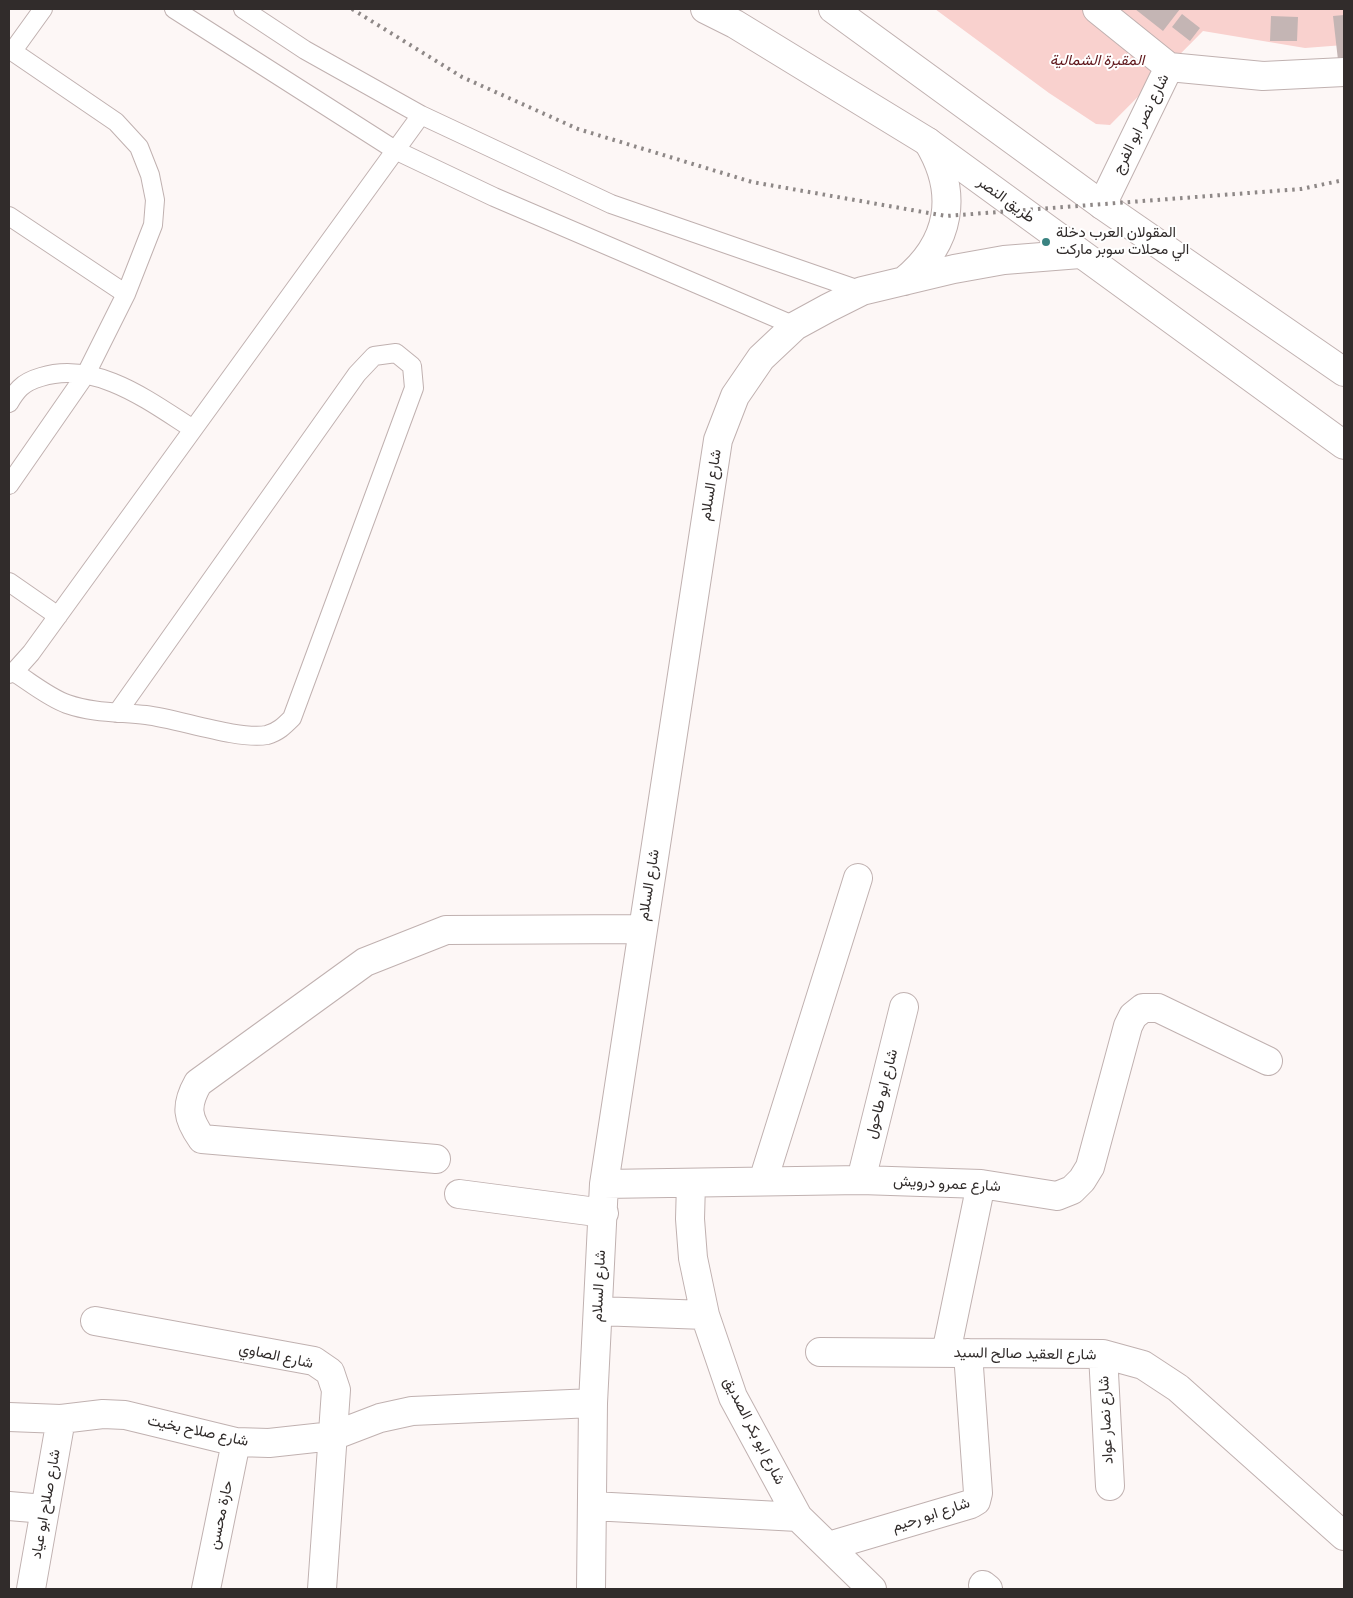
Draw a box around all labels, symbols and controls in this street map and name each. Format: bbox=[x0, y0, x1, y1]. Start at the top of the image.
park label: المقبرة الشمالية bbox=[1050, 52, 1144, 70]
street label: شارع نصر ابو الفرج bbox=[1109, 71, 1173, 177]
street label: طريق النصر bbox=[974, 173, 1038, 227]
place label: المقولان العرب دخلة الي محلات سوبر ماركت bbox=[1056, 224, 1189, 259]
marker: المقولان العرب دخلة الي محلات سوبر ماركت bbox=[1040, 236, 1052, 248]
street label: شارع السلام bbox=[696, 448, 726, 522]
street label: شارع السلام bbox=[634, 848, 664, 922]
street label: شارع ابو طاحول bbox=[862, 1047, 902, 1141]
street label: شارع عمرو درويش bbox=[893, 1172, 1001, 1196]
street label: شارع السلام bbox=[588, 1250, 610, 1322]
street label: شارع الصاوي bbox=[237, 1339, 315, 1373]
street label: شارع العقيد صالح السيد bbox=[953, 1344, 1097, 1364]
street label: شارع ابو بكر الصديق bbox=[719, 1374, 789, 1488]
street label: شارع نصار عواد bbox=[1095, 1375, 1117, 1465]
street label: شارع صلاح بخيت bbox=[146, 1412, 250, 1450]
street label: شارع صلاح ابو عياد bbox=[27, 1448, 65, 1560]
street label: حارة محسن bbox=[205, 1479, 237, 1551]
street label: شارع ابو رحيم bbox=[890, 1494, 972, 1536]

